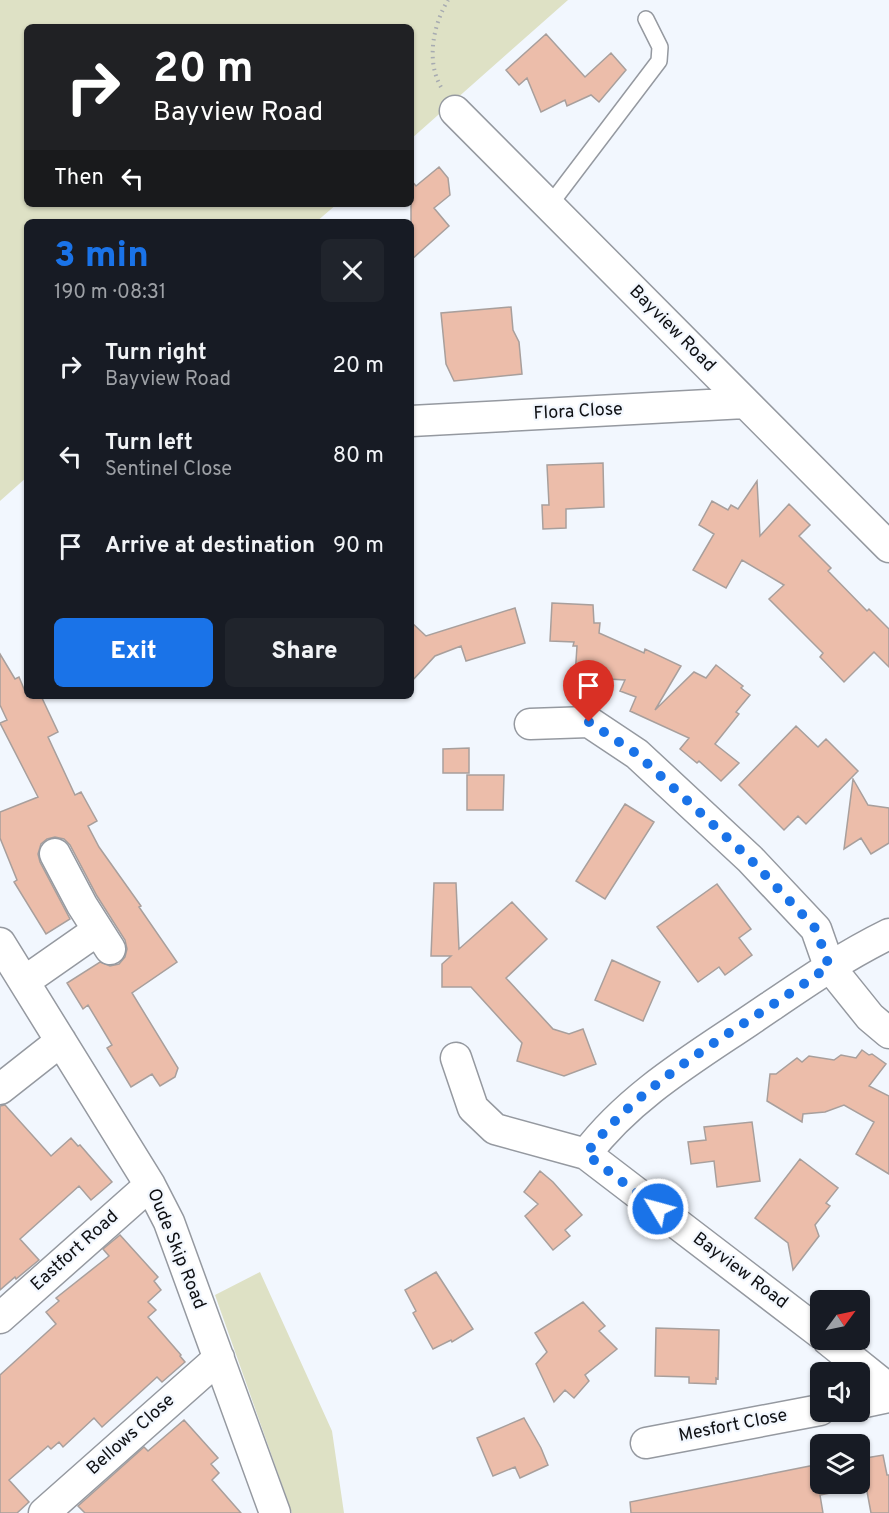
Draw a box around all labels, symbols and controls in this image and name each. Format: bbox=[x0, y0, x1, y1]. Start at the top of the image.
text: 20 m bbox=[153, 44, 254, 97]
icon: right bbox=[54, 48, 132, 126]
text: Bayview Road bbox=[153, 96, 323, 130]
icon: left bbox=[116, 162, 149, 195]
text: Then bbox=[54, 165, 104, 192]
text: 3 min bbox=[54, 234, 149, 280]
button: close bbox=[321, 239, 384, 302]
text: 190 m · 08:31 bbox=[54, 280, 166, 306]
street label: Bayview Road bbox=[624, 281, 720, 377]
text: Turn right bbox=[105, 340, 207, 367]
icon: right bbox=[54, 350, 87, 383]
text: 20 m bbox=[333, 353, 384, 380]
text: Bayview Road bbox=[105, 367, 231, 393]
street label: Flora Close bbox=[533, 398, 623, 426]
text: Turn left bbox=[105, 430, 193, 457]
icon: left bbox=[54, 440, 87, 473]
text: 80 m bbox=[333, 443, 384, 470]
text: Sentinel Close bbox=[105, 457, 232, 483]
icon: arrive bbox=[54, 530, 87, 563]
text: Arrive at destination bbox=[105, 533, 315, 560]
text: 90 m bbox=[333, 533, 384, 560]
button: Exit bbox=[54, 618, 213, 687]
button: Share bbox=[225, 618, 384, 687]
pin bbox=[563, 660, 614, 722]
icon: arrive bbox=[572, 669, 605, 702]
position arrow bbox=[626, 1177, 690, 1241]
street label: Oude Skip Road bbox=[141, 1185, 211, 1313]
street label: Eastfort Road bbox=[26, 1205, 124, 1297]
street label: Bayview Road bbox=[688, 1228, 792, 1314]
north arrow bbox=[810, 1290, 870, 1350]
map controls bbox=[810, 1290, 870, 1494]
button: sound bbox=[810, 1362, 870, 1422]
street label: Bellows Close bbox=[82, 1389, 180, 1481]
street label: Mesfort Close bbox=[677, 1404, 789, 1448]
button: layers bbox=[810, 1434, 870, 1494]

